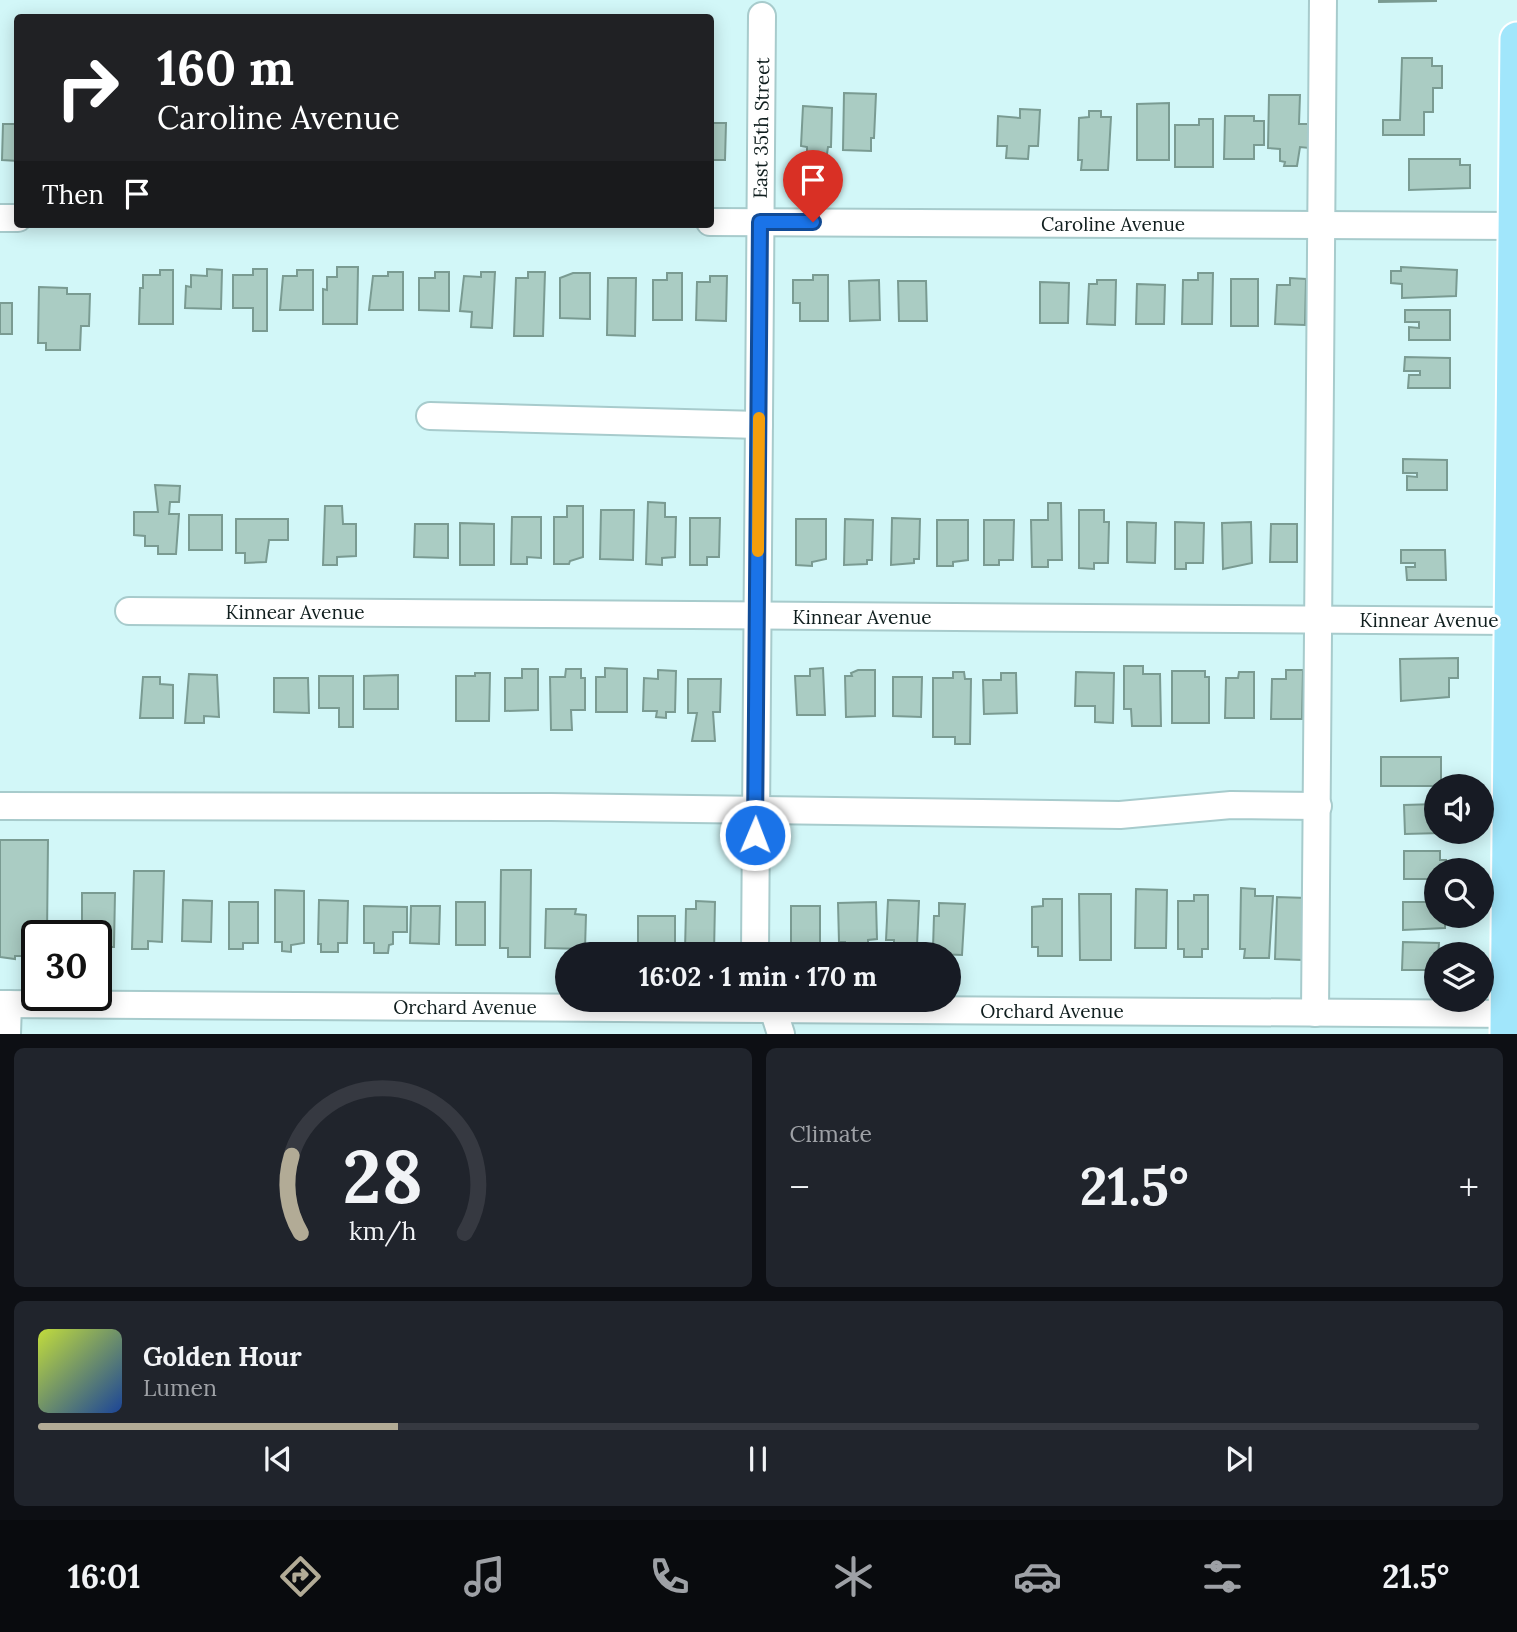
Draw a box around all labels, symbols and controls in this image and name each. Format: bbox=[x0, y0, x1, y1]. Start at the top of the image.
text: 160 m bbox=[157, 36, 294, 98]
icon: right bbox=[42, 42, 133, 133]
street label: East 35th Street bbox=[748, 57, 774, 199]
text: Caroline Avenue bbox=[157, 97, 400, 138]
pin bbox=[783, 150, 843, 222]
icon: arrive bbox=[794, 161, 832, 199]
icon: arrive bbox=[118, 175, 156, 213]
text: Then bbox=[42, 178, 104, 211]
street label: Caroline Avenue bbox=[1041, 212, 1185, 236]
street label: Kinnear Avenue bbox=[225, 600, 365, 624]
street label: Kinnear Avenue bbox=[792, 605, 932, 629]
street label: Kinnear Avenue bbox=[1359, 608, 1499, 632]
map controls bbox=[1424, 774, 1494, 1012]
button: sound bbox=[1424, 774, 1494, 844]
position arrow bbox=[718, 798, 792, 872]
button: search bbox=[1424, 858, 1494, 928]
speed limit sign: 30 bbox=[21, 920, 112, 1011]
button: layers bbox=[1424, 942, 1494, 1012]
text: 16:02 · 1 min · 170 m bbox=[639, 960, 877, 993]
street label: Orchard Avenue bbox=[393, 995, 537, 1019]
street label: Orchard Avenue bbox=[980, 999, 1124, 1023]
text: Climate bbox=[790, 1119, 872, 1148]
text: 28 bbox=[343, 1131, 423, 1224]
text: 21.5° bbox=[1080, 1153, 1189, 1219]
text: − bbox=[790, 1163, 810, 1211]
text: + bbox=[1459, 1163, 1479, 1211]
text: km/h bbox=[349, 1215, 417, 1247]
text: Golden Hour bbox=[143, 1340, 302, 1373]
text: Lumen bbox=[143, 1373, 217, 1402]
icon: previous bbox=[259, 1440, 297, 1478]
icon: pause bbox=[739, 1440, 777, 1478]
icon: next bbox=[1220, 1440, 1258, 1478]
icon: directions bbox=[276, 1552, 325, 1601]
icon: music bbox=[460, 1552, 509, 1601]
icon: phone bbox=[645, 1552, 694, 1601]
icon: climate bbox=[829, 1552, 878, 1601]
icon: car bbox=[1013, 1552, 1062, 1601]
icon: filters bbox=[1198, 1552, 1247, 1601]
text: 16:01 bbox=[68, 1556, 140, 1597]
text: 21.5° bbox=[1382, 1556, 1449, 1597]

